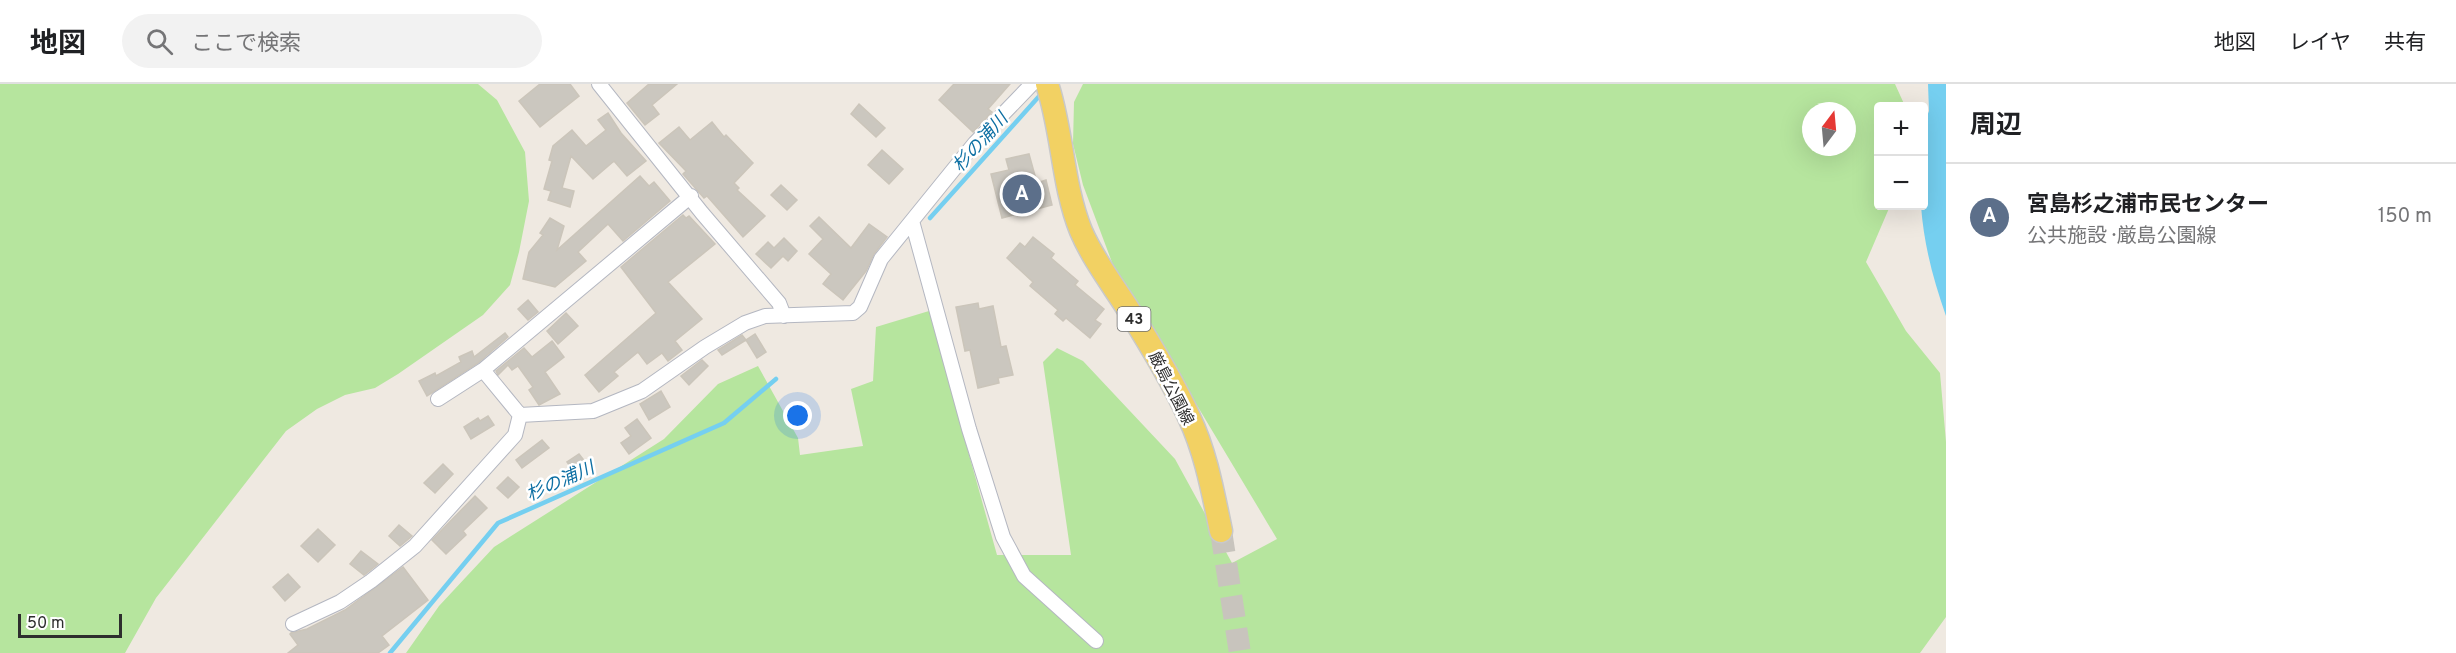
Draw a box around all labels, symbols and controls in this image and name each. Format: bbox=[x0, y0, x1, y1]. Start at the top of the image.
search box bbox=[122, 14, 542, 68]
icon: search bbox=[143, 25, 176, 58]
text: 地図 bbox=[30, 27, 86, 63]
text: 地図 bbox=[2214, 30, 2256, 57]
text: レイヤ bbox=[2289, 30, 2351, 57]
text: 共有 bbox=[2384, 30, 2426, 57]
text: ここで検索 bbox=[191, 31, 301, 58]
north arrow bbox=[1802, 102, 1856, 156]
map controls bbox=[1874, 102, 1928, 210]
button: + bbox=[1874, 102, 1928, 156]
water label: 杉の浦川 bbox=[948, 107, 1015, 177]
text: 周辺 bbox=[1970, 110, 2022, 143]
button: − bbox=[1874, 156, 1928, 210]
pin: A bbox=[1002, 172, 1042, 216]
text: 宮島杉之浦市民センター bbox=[2027, 192, 2269, 219]
text: A bbox=[1982, 204, 1997, 230]
text: 150 m bbox=[2378, 204, 2432, 230]
text: 公共施設 · 厳島公園線 bbox=[2027, 224, 2216, 250]
road number: 43 bbox=[1118, 307, 1150, 331]
street label: 厳島公園線 bbox=[1143, 349, 1197, 429]
your location bbox=[783, 401, 812, 430]
water label: 杉の浦川 bbox=[523, 456, 600, 508]
scale bar bbox=[18, 611, 122, 638]
text: 50 m bbox=[27, 614, 65, 634]

